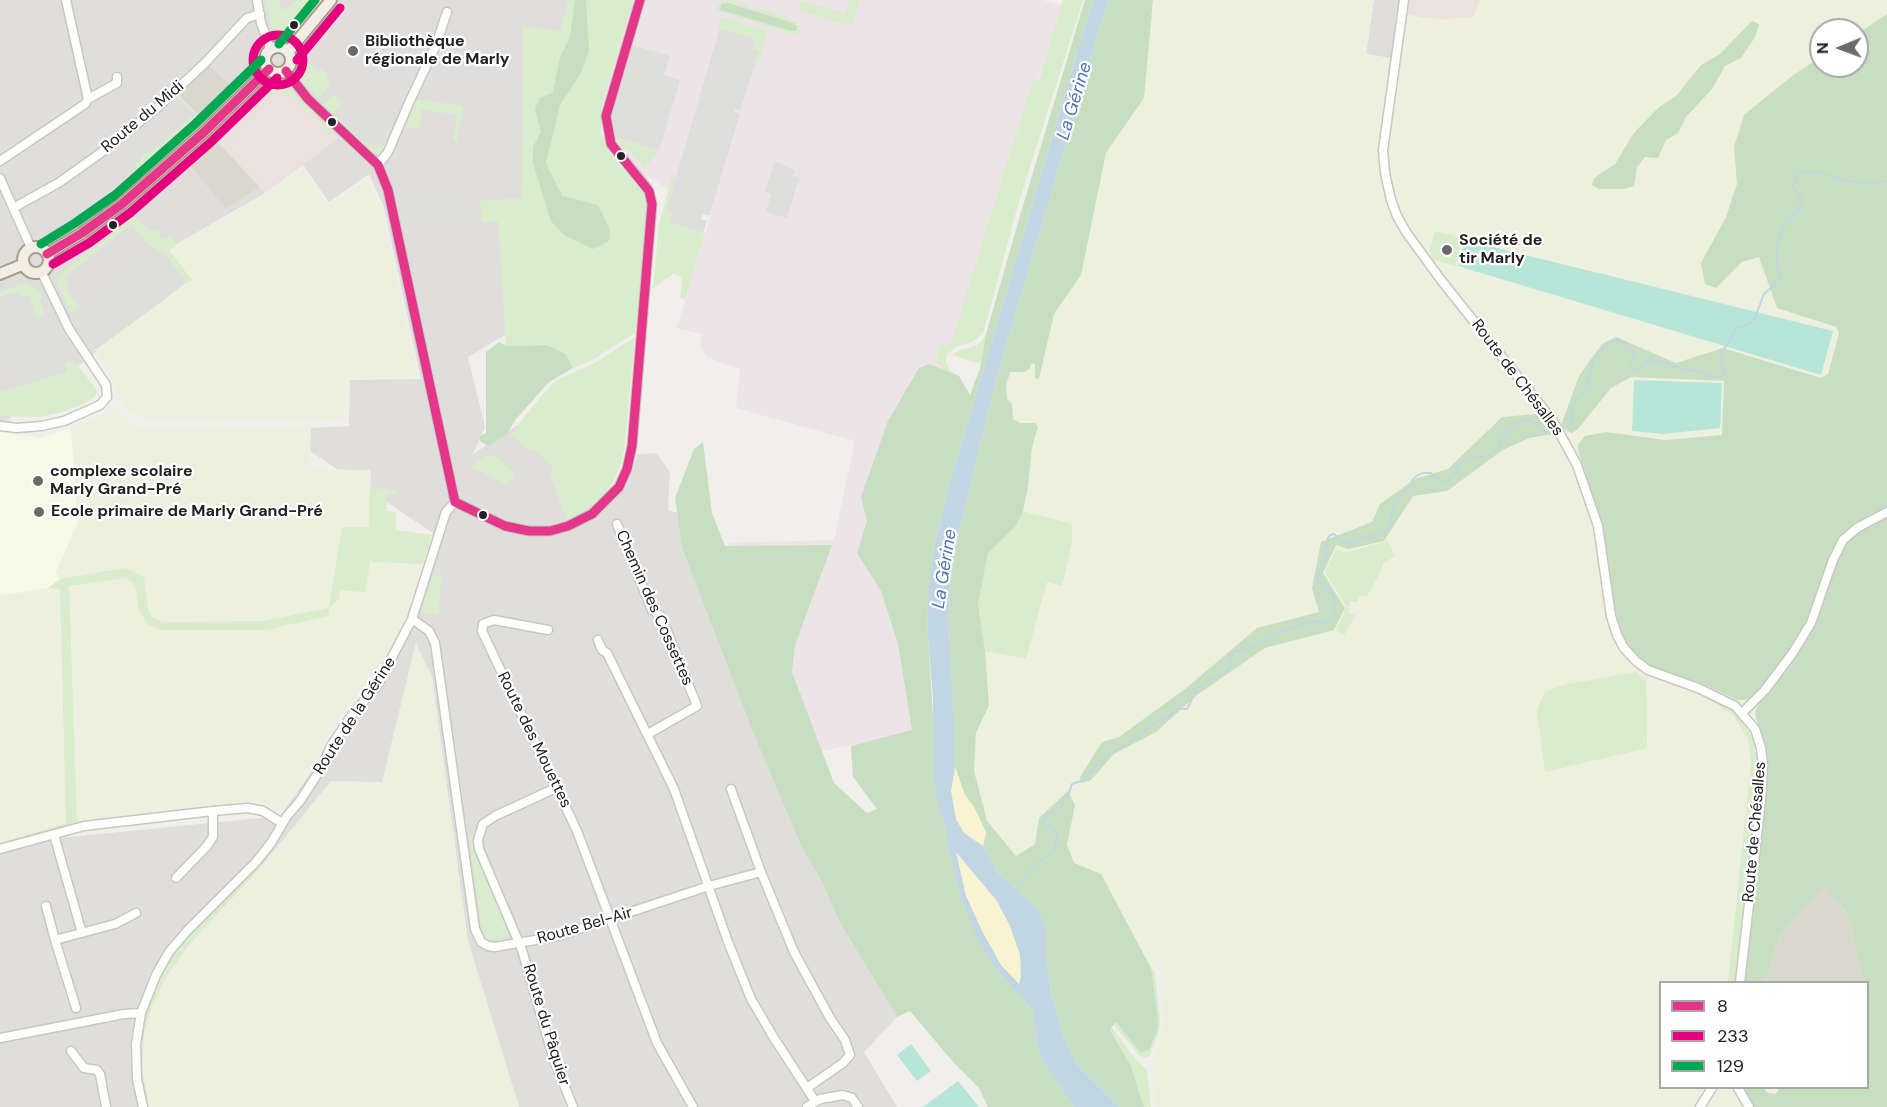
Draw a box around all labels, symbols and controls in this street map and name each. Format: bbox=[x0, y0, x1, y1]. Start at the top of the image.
north arrow bbox=[1809, 18, 1869, 78]
unlabelled marker bbox=[288, 19, 300, 31]
place label: Bibliothèque régionale de Marly bbox=[365, 32, 509, 70]
text: N bbox=[1812, 42, 1833, 54]
marker: Bibliothèque régionale de Marly bbox=[346, 44, 360, 58]
water label: La Gérine bbox=[1053, 60, 1097, 142]
street label: Route du Midi bbox=[98, 77, 188, 157]
unlabelled marker bbox=[326, 116, 338, 128]
unlabelled marker bbox=[615, 150, 627, 162]
unlabelled marker bbox=[107, 219, 119, 231]
place label: Société de tir Marly bbox=[1459, 231, 1542, 269]
marker: Société de tir Marly bbox=[1440, 243, 1454, 257]
street label: Route de Chésalles bbox=[1467, 316, 1567, 440]
place label: complexe scolaire Marly Grand-Pré bbox=[50, 462, 193, 500]
marker: complexe scolaire Marly Grand-Pré bbox=[31, 474, 45, 488]
place label: Ecole primaire de Marly Grand-Pré bbox=[51, 502, 323, 522]
marker: Ecole primaire de Marly Grand-Pré bbox=[32, 505, 46, 519]
unlabelled marker bbox=[477, 509, 489, 521]
street label: Chemin des Cossettes bbox=[611, 527, 697, 689]
water label: La Gérine bbox=[928, 528, 962, 610]
street label: Route de la Gérine bbox=[310, 654, 400, 778]
street label: Route des Mouettes bbox=[493, 669, 575, 811]
street label: Route de Chésalles bbox=[1739, 761, 1771, 903]
street label: Route Bel-Air bbox=[535, 903, 635, 949]
street label: Route du Pâquier bbox=[518, 962, 574, 1088]
legend bbox=[1659, 981, 1869, 1089]
text: 8 bbox=[1717, 994, 1728, 1018]
text: 233 bbox=[1717, 1024, 1749, 1048]
text: 129 bbox=[1717, 1054, 1744, 1078]

